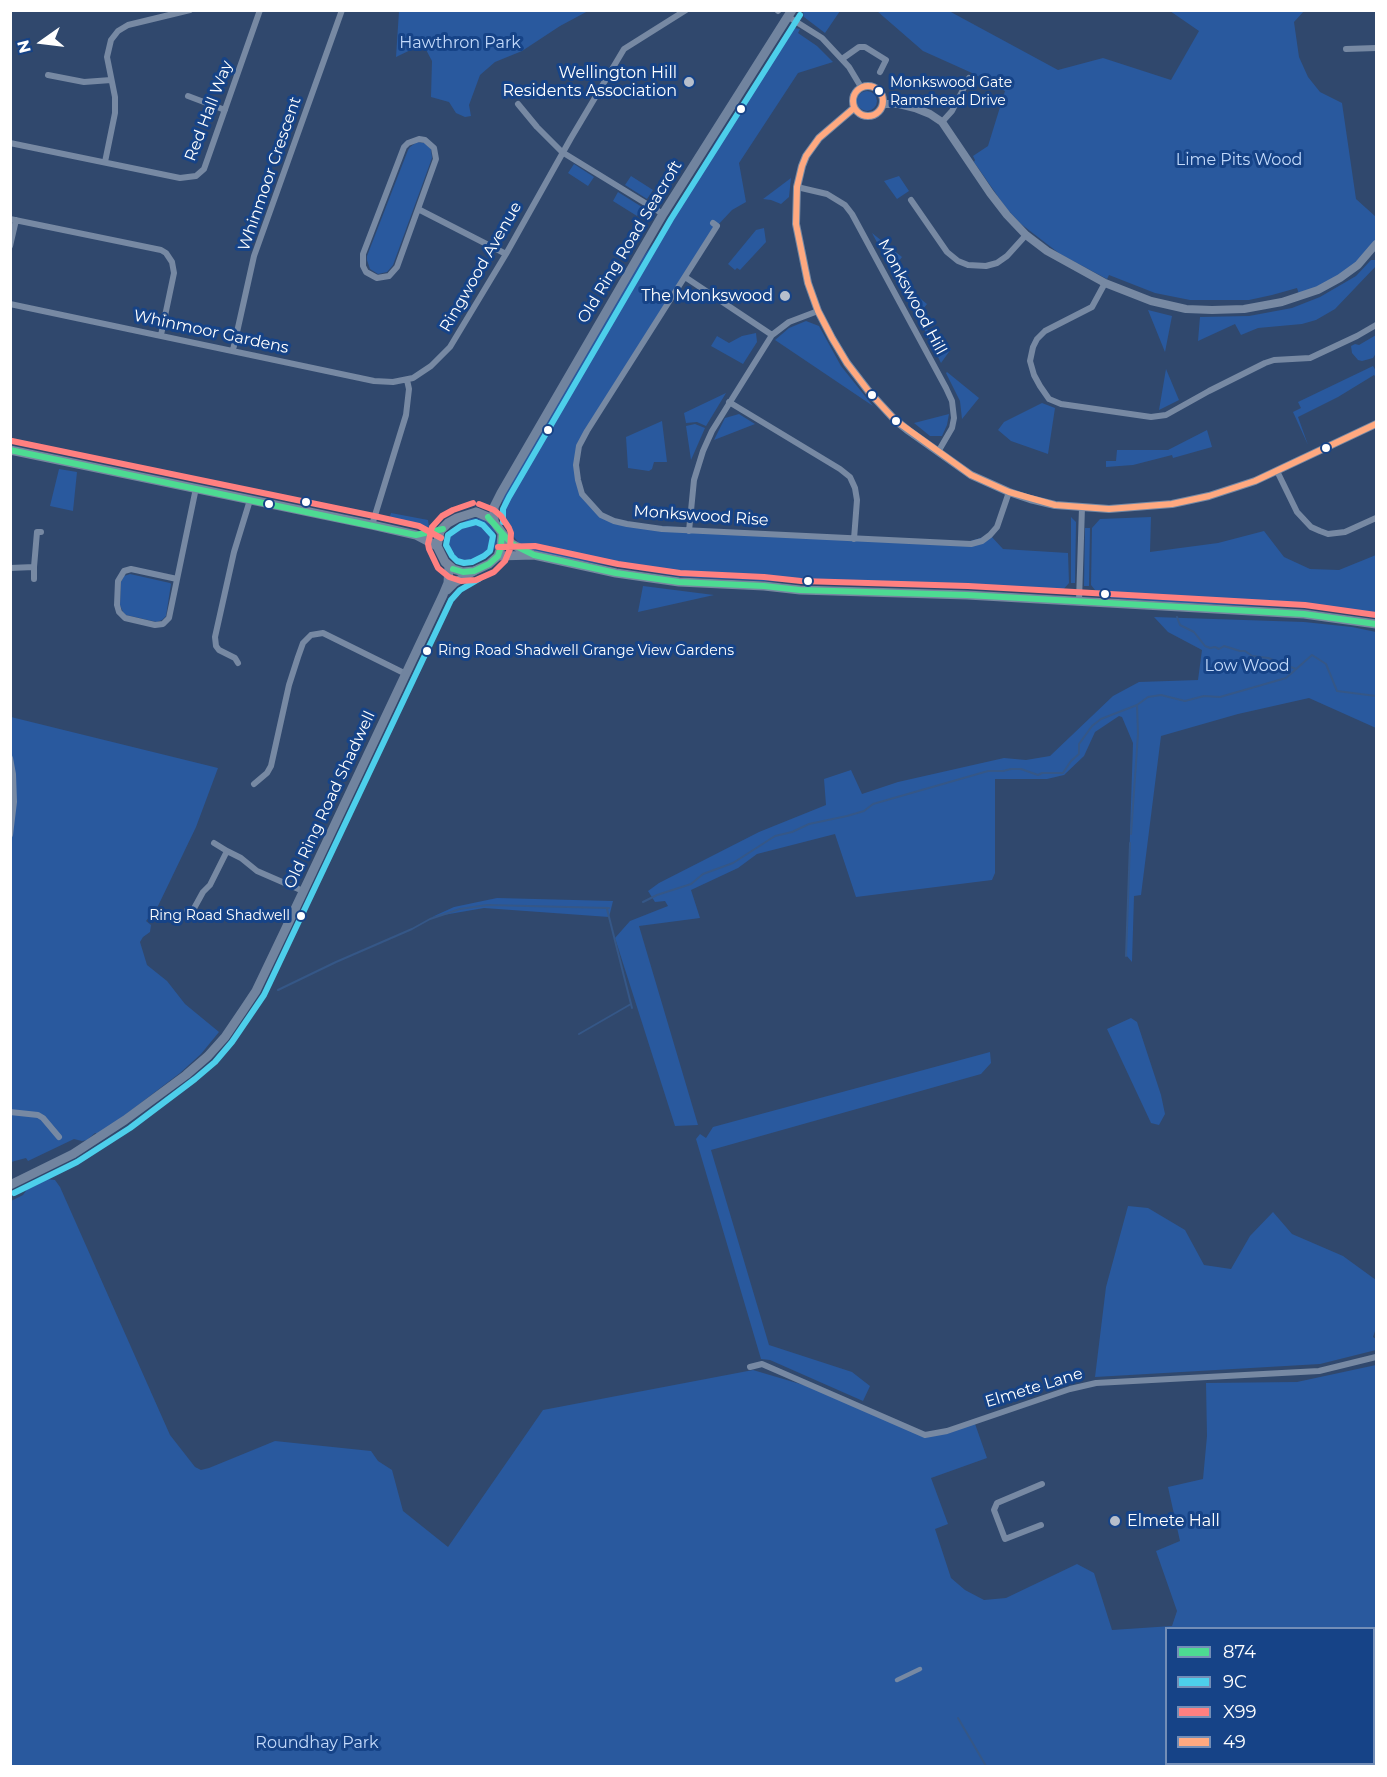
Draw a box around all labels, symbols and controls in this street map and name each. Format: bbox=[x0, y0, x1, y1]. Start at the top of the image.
north arrow bbox=[12, 12, 72, 72]
park label: Hawthron Park bbox=[399, 33, 521, 53]
text: N bbox=[13, 38, 35, 55]
street label: Red Hall Way bbox=[181, 58, 237, 164]
place label: Wellington Hill Residents Association bbox=[503, 63, 677, 101]
marker: Wellington Hill Residents Association bbox=[682, 75, 696, 89]
place label: Monkswood Gate Ramshead Drive bbox=[890, 75, 1012, 108]
marker: Monkswood Gate Ramshead Drive bbox=[873, 85, 885, 97]
street label: Whinmoor Crescent bbox=[235, 94, 305, 254]
unlabelled marker bbox=[735, 103, 747, 115]
park label: Lime Pits Wood bbox=[1176, 150, 1302, 170]
street label: Old Ring Road Seacroft bbox=[574, 157, 686, 327]
street label: Ringwood Avenue bbox=[436, 199, 526, 335]
street label: Monkswood Hill bbox=[873, 236, 951, 358]
place label: The Monkswood bbox=[641, 286, 773, 306]
marker: The Monkswood bbox=[778, 289, 792, 303]
street label: Whinmoor Gardens bbox=[132, 306, 290, 358]
unlabelled marker bbox=[866, 389, 878, 401]
unlabelled marker bbox=[890, 415, 902, 427]
unlabelled marker bbox=[542, 424, 554, 436]
unlabelled marker bbox=[1320, 442, 1332, 454]
unlabelled marker bbox=[300, 496, 312, 508]
unlabelled marker bbox=[263, 498, 275, 510]
street label: Monkswood Rise bbox=[633, 502, 769, 530]
unlabelled marker bbox=[802, 575, 814, 587]
unlabelled marker bbox=[1099, 588, 1111, 600]
place label: Ring Road Shadwell Grange View Gardens bbox=[438, 643, 734, 659]
marker: Ring Road Shadwell Grange View Gardens bbox=[421, 645, 433, 657]
park label: Low Wood bbox=[1204, 656, 1290, 676]
street label: Old Ring Road Shadwell bbox=[280, 708, 380, 892]
place label: Ring Road Shadwell bbox=[149, 908, 290, 924]
marker: Ring Road Shadwell bbox=[295, 910, 307, 922]
street label: Elmete Lane bbox=[983, 1364, 1085, 1412]
place label: Elmete Hall bbox=[1127, 1511, 1220, 1531]
marker: Elmete Hall bbox=[1108, 1514, 1122, 1528]
legend bbox=[1165, 1627, 1375, 1765]
text: 874 bbox=[1223, 1641, 1256, 1663]
text: 9C bbox=[1223, 1671, 1247, 1693]
text: X99 bbox=[1223, 1701, 1256, 1723]
text: 49 bbox=[1223, 1731, 1246, 1753]
park label: Roundhay Park bbox=[255, 1733, 379, 1753]

